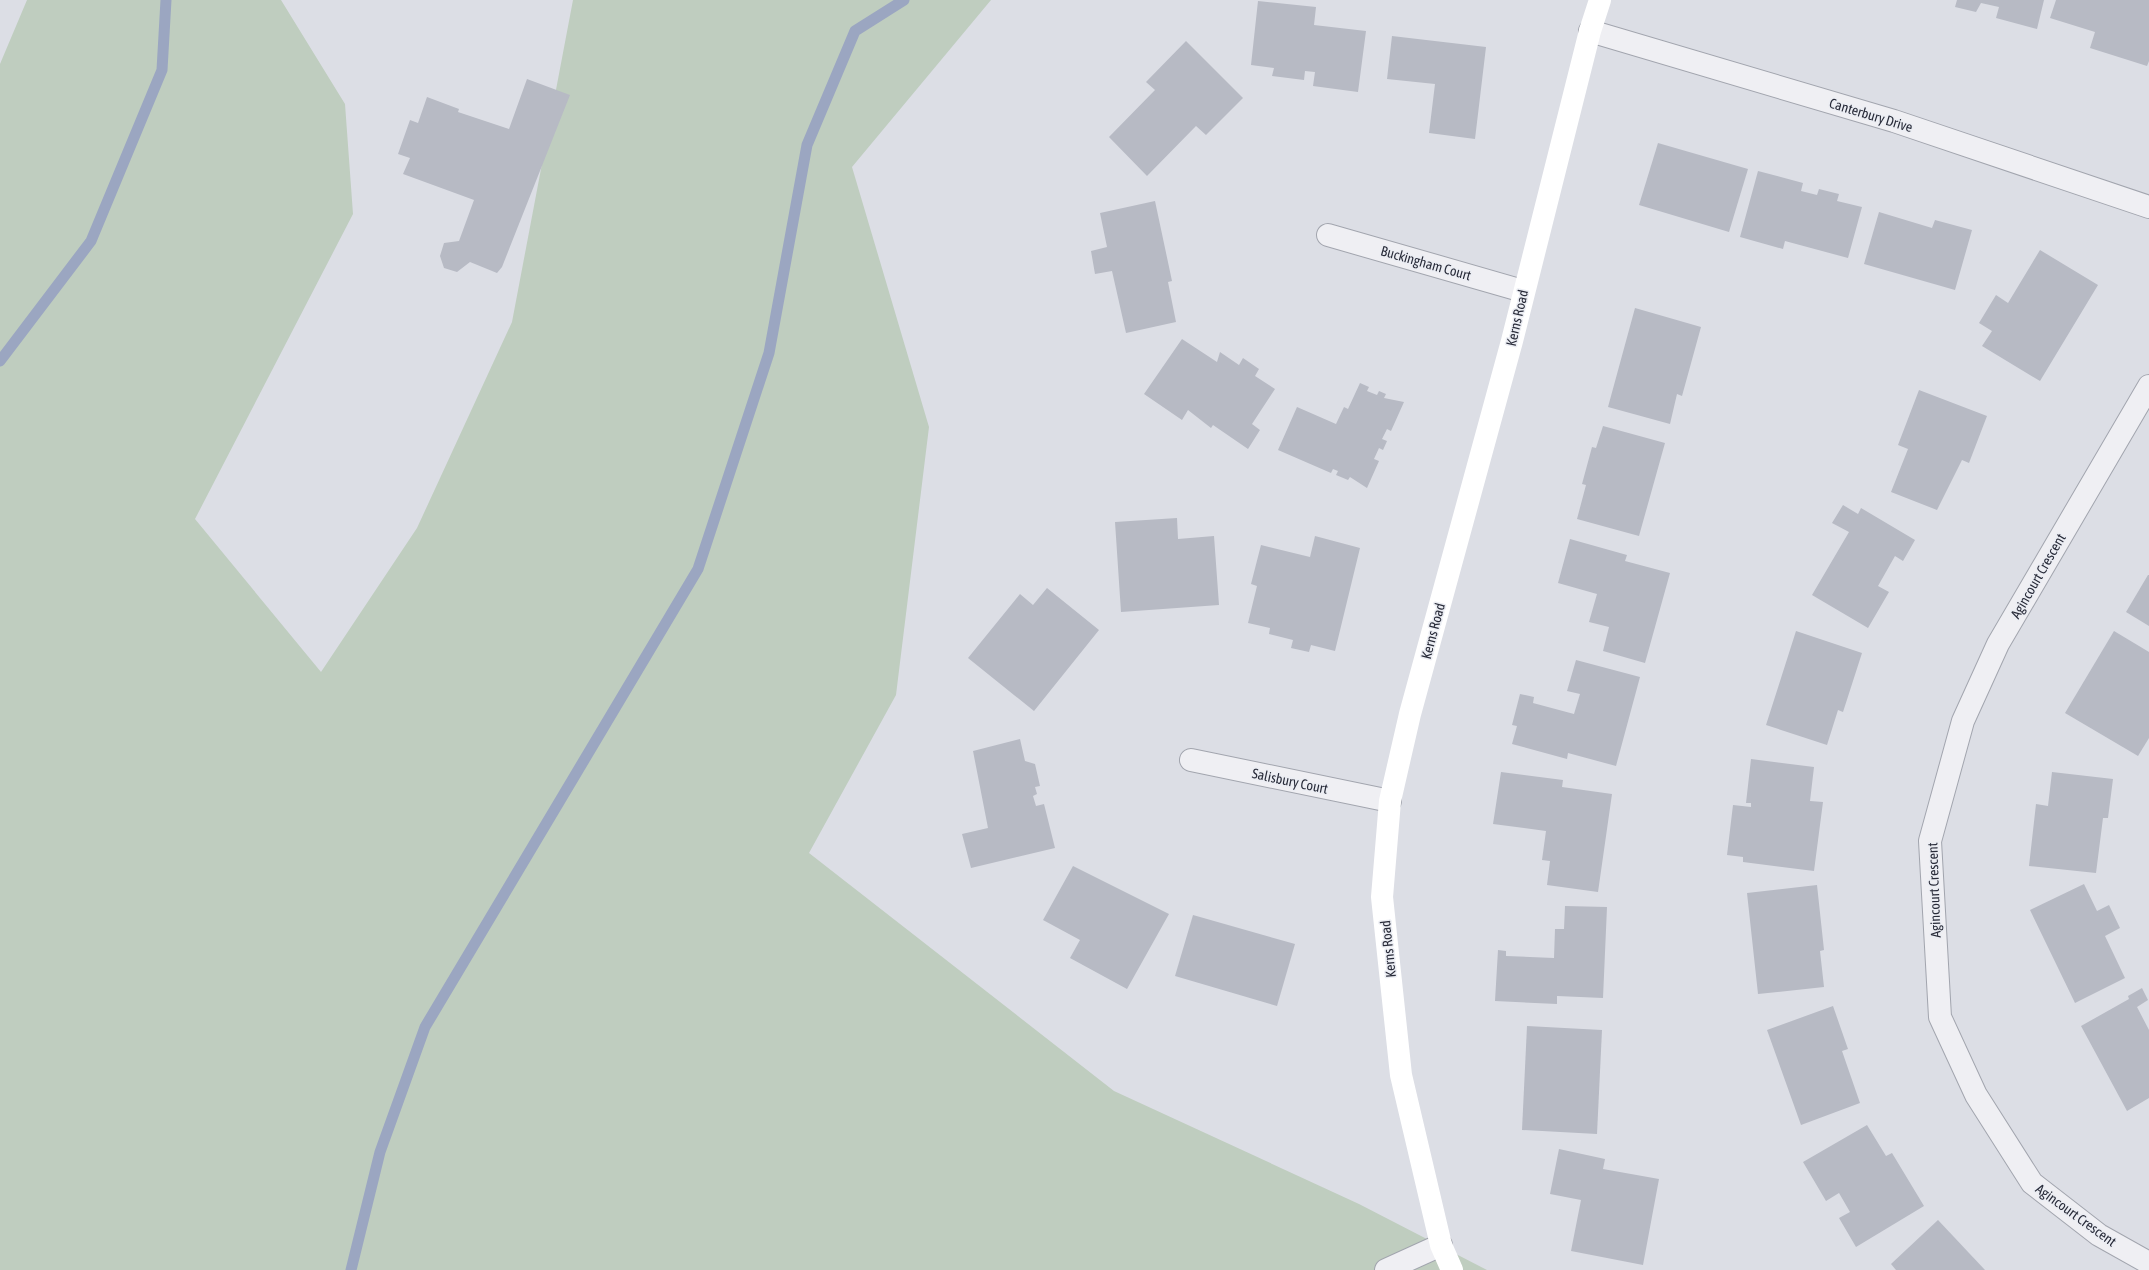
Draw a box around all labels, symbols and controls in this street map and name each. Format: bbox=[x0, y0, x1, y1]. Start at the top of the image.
street label: Canterbury Drive bbox=[1827, 95, 1915, 135]
street label: Buckingham Court bbox=[1379, 242, 1473, 284]
street label: Kerns Road bbox=[1503, 288, 1531, 348]
street label: Agincourt Crescent bbox=[2007, 531, 2069, 621]
street label: Kerns Road bbox=[1418, 601, 1448, 661]
street label: Salisbury Court bbox=[1251, 765, 1329, 797]
street label: Agincourt Crescent bbox=[1924, 842, 1944, 938]
street label: Kerns Road bbox=[1377, 920, 1399, 978]
street label: Agincourt Crescent bbox=[2033, 1180, 2119, 1250]

